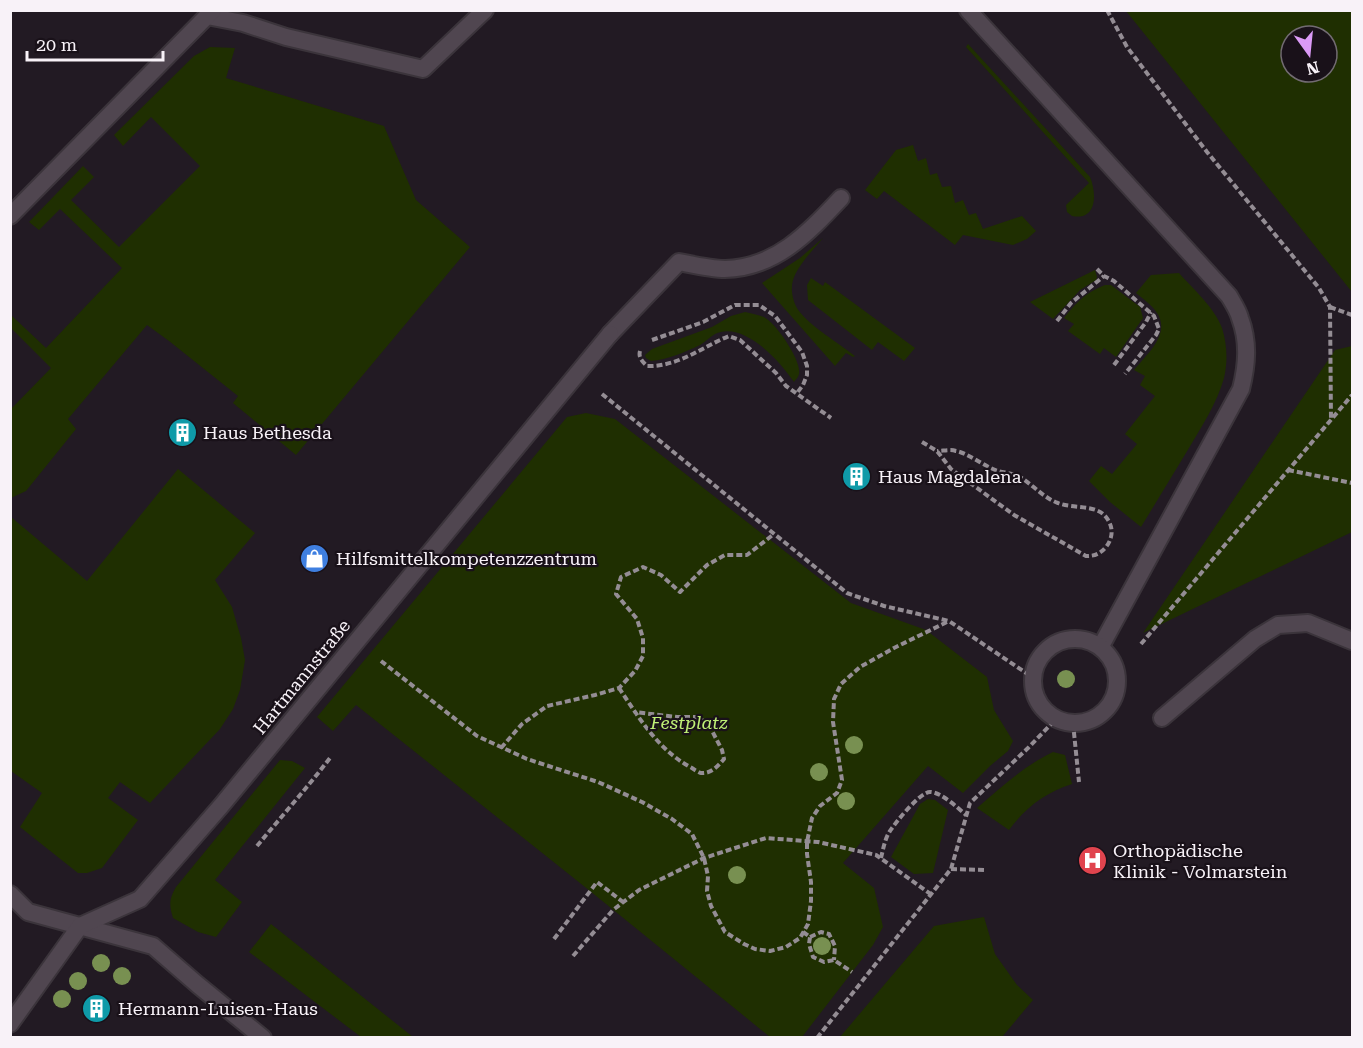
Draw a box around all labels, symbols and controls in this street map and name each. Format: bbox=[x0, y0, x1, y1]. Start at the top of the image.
scale bar bbox=[27, 24, 164, 62]
north arrow bbox=[1279, 24, 1339, 84]
text: 20 m bbox=[36, 34, 77, 55]
text: N bbox=[1304, 57, 1321, 79]
building icon: Haus Bethesda bbox=[166, 417, 198, 449]
place label: Haus Bethesda bbox=[203, 422, 332, 443]
building icon: Haus Magdalena bbox=[841, 461, 873, 493]
place label: Haus Magdalena bbox=[878, 466, 1022, 487]
shop icon: Hilfsmittelkompetenzzentrum bbox=[299, 543, 331, 575]
place label: Hilfsmittelkompetenzzentrum bbox=[336, 548, 597, 569]
street label: Hartmannstraße bbox=[249, 615, 354, 738]
park label: Festplatz bbox=[649, 712, 728, 733]
place label: Orthopädische Klinik - Volmarstein bbox=[1113, 840, 1288, 882]
hospital icon: Orthopädische Klinik - Volmarstein bbox=[1076, 845, 1108, 877]
building icon: Hermann-Luisen-Haus bbox=[81, 993, 113, 1025]
place label: Hermann-Luisen-Haus bbox=[118, 998, 318, 1019]

